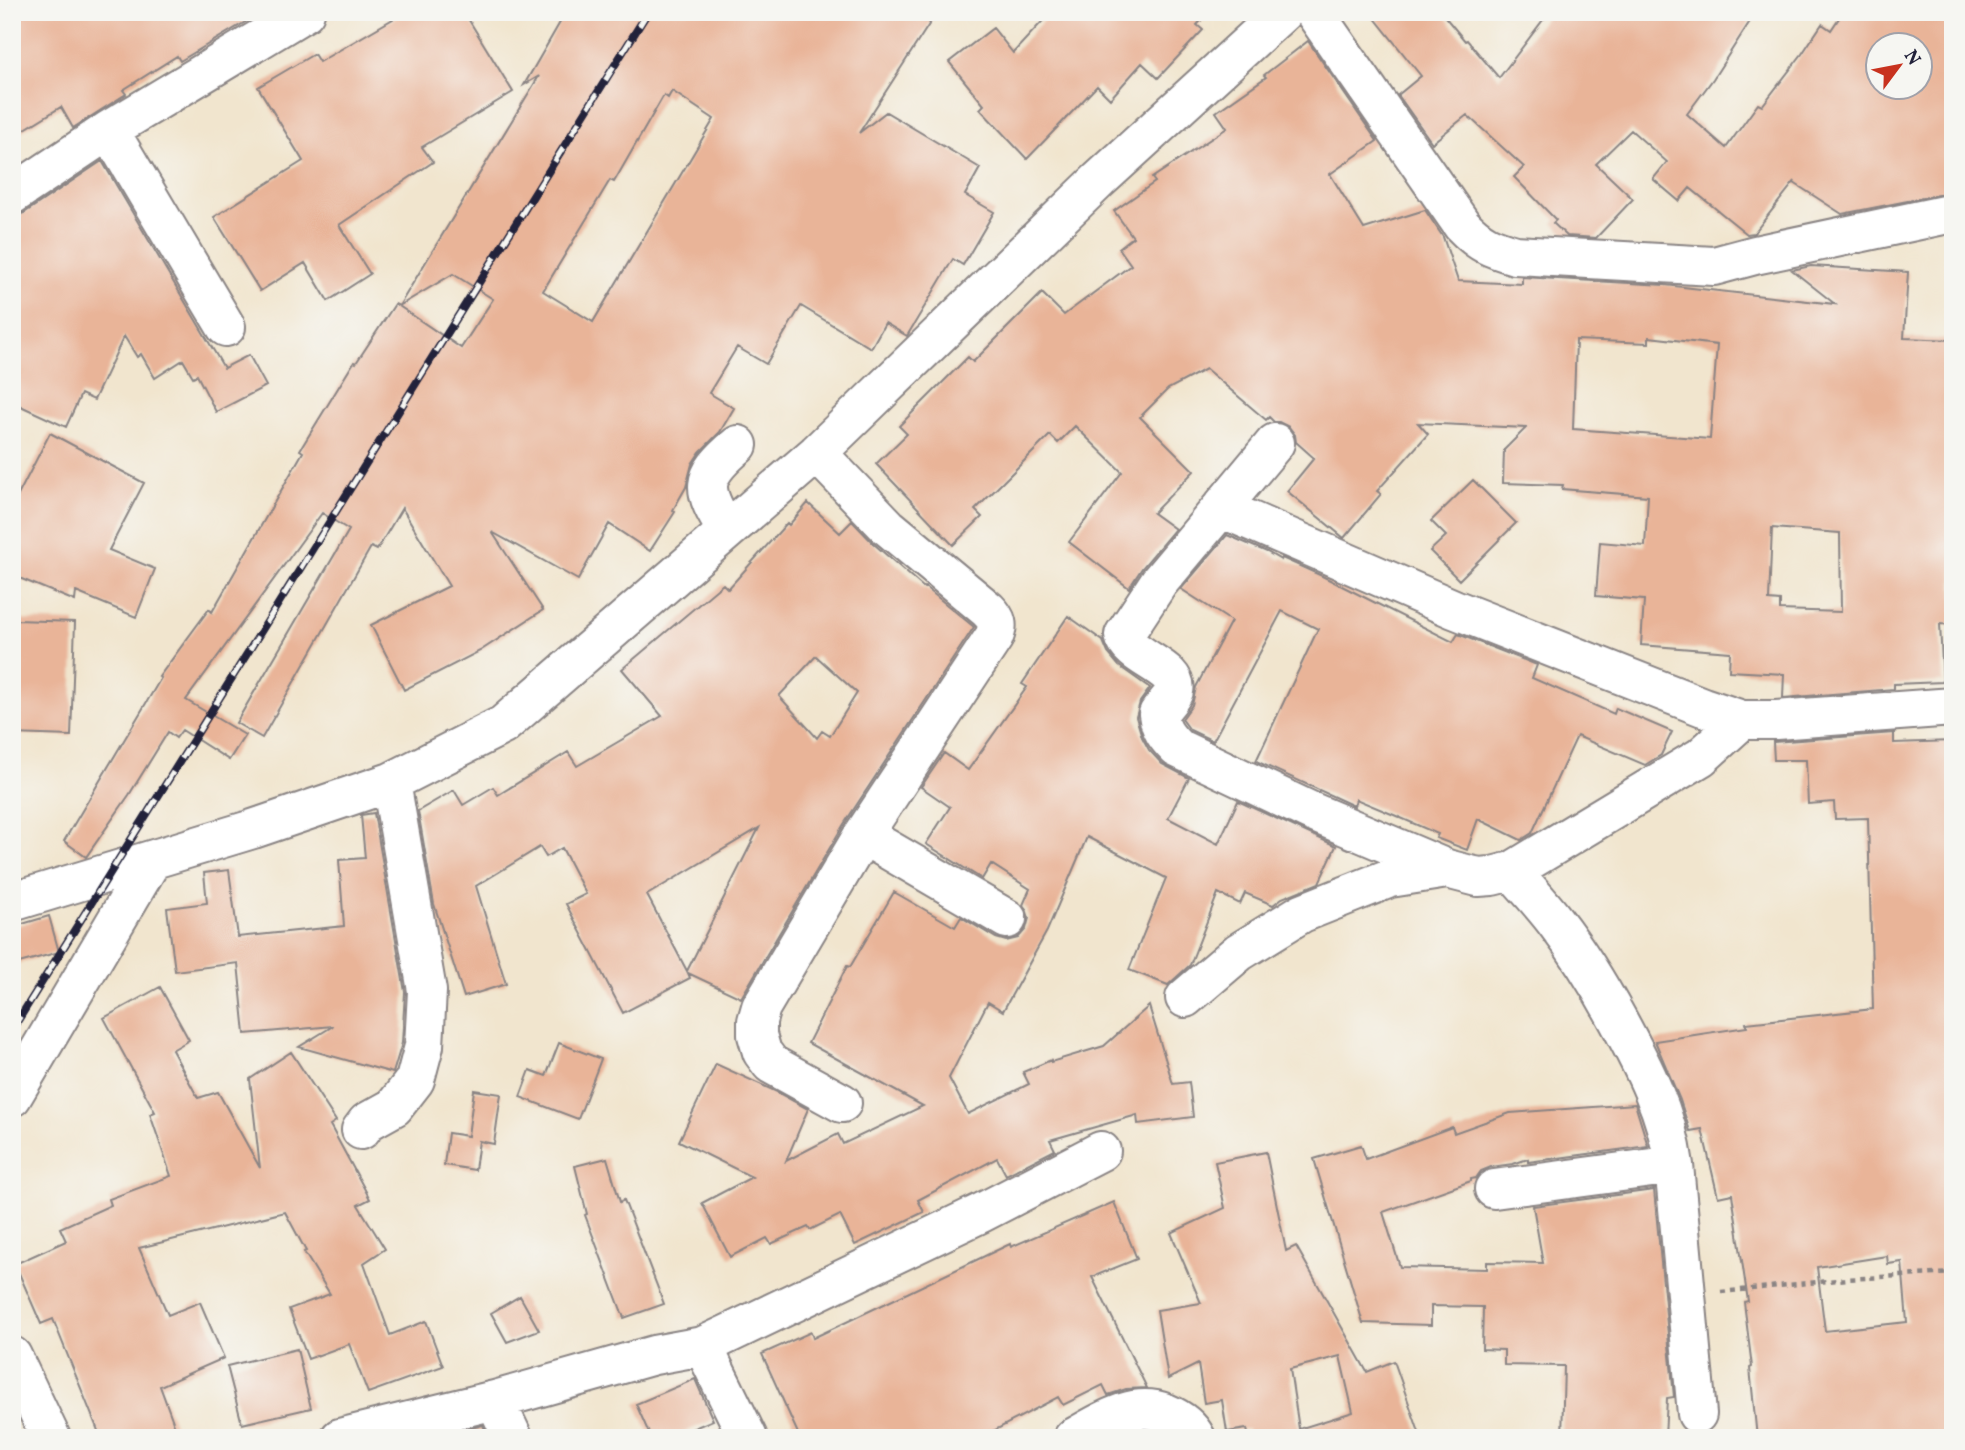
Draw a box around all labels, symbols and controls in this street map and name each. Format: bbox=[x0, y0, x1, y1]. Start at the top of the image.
north arrow bbox=[1864, 32, 1934, 102]
text: N bbox=[1897, 45, 1927, 71]

